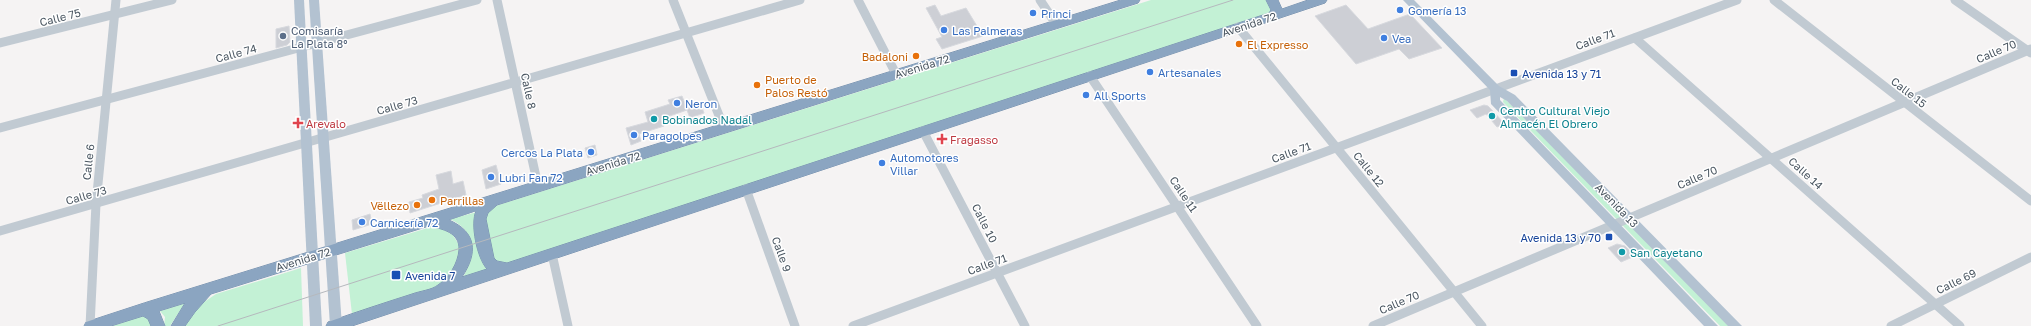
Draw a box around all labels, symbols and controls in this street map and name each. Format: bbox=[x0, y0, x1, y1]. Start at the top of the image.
place label: Gomería 13 bbox=[1408, 4, 1466, 17]
marker: Gomería 13 bbox=[1395, 5, 1405, 15]
street label: Calle 75 bbox=[38, 6, 82, 28]
place label: Princi bbox=[1041, 7, 1071, 20]
marker: Princi bbox=[1028, 8, 1038, 18]
street label: Avenida 72 bbox=[1220, 9, 1278, 39]
place label: Comisaría La Plata 8° bbox=[291, 24, 348, 50]
place label: Las Palmeras bbox=[952, 24, 1023, 37]
marker: Las Palmeras bbox=[939, 25, 949, 35]
street label: Calle 71 bbox=[1574, 26, 1616, 52]
marker: Comisaría La Plata 8° bbox=[278, 31, 288, 41]
place label: Vea bbox=[1392, 32, 1411, 45]
marker: Vea bbox=[1379, 33, 1389, 43]
street label: Calle 70 bbox=[1974, 37, 2018, 65]
place label: El Expresso bbox=[1247, 38, 1309, 51]
marker: El Expresso bbox=[1234, 39, 1244, 49]
street label: Calle 74 bbox=[214, 41, 258, 65]
place label: Badaloni bbox=[862, 50, 908, 63]
street label: Avenida 72 bbox=[893, 51, 951, 81]
marker: Badaloni bbox=[911, 51, 921, 61]
place label: Artesanales bbox=[1158, 66, 1221, 79]
marker: Artesanales bbox=[1145, 67, 1155, 77]
place label: Avenida 13 y 71 bbox=[1522, 67, 1601, 80]
marker: Avenida 13 y 71 bbox=[1509, 68, 1519, 78]
street label: Calle 8 bbox=[519, 72, 539, 110]
place label: Puerto de Palos Restó bbox=[765, 73, 828, 99]
street label: Calle 15 bbox=[1889, 74, 1929, 110]
marker: Puerto de Palos Restó bbox=[752, 80, 762, 90]
place label: All Sports bbox=[1094, 89, 1146, 102]
marker: All Sports bbox=[1081, 90, 1091, 100]
street label: Calle 73 bbox=[375, 93, 419, 117]
place label: Neron bbox=[685, 97, 717, 110]
marker: Neron bbox=[672, 98, 682, 108]
place label: Centro Cultural Viejo Almacén El Obrero bbox=[1500, 104, 1610, 130]
marker: Centro Cultural Viejo Almacén El Obrero bbox=[1487, 111, 1497, 121]
place label: Bobinados Nadal bbox=[662, 113, 752, 126]
marker: Bobinados Nadal bbox=[649, 114, 659, 124]
place label: Arevalo bbox=[306, 117, 346, 130]
marker: Arevalo bbox=[293, 118, 303, 128]
place label: Paragolpes bbox=[642, 129, 702, 142]
marker: Paragolpes bbox=[629, 130, 639, 140]
place label: Fragasso bbox=[950, 133, 999, 146]
marker: Fragasso bbox=[937, 134, 947, 144]
street label: Calle 71 bbox=[1270, 139, 1312, 165]
street label: Calle 6 bbox=[80, 143, 96, 181]
place label: Cercos La Plata bbox=[501, 146, 583, 159]
marker: Cercos La Plata bbox=[586, 147, 596, 157]
street label: Avenida 72 bbox=[584, 148, 642, 178]
street label: Calle 12 bbox=[1351, 149, 1387, 189]
place label: Automotores Villar bbox=[890, 151, 959, 177]
street label: Calle 14 bbox=[1786, 154, 1826, 192]
marker: Automotores Villar bbox=[877, 158, 887, 168]
street label: Calle 70 bbox=[1675, 163, 1719, 191]
place label: Lubri Fan 72 bbox=[499, 171, 563, 184]
marker: Lubri Fan 72 bbox=[486, 172, 496, 182]
street label: Calle 11 bbox=[1167, 174, 1201, 214]
street label: Avenida 13 bbox=[1593, 180, 1641, 230]
street label: Calle 73 bbox=[64, 183, 108, 207]
place label: Parrillas bbox=[440, 194, 484, 207]
marker: Parrillas bbox=[427, 195, 437, 205]
place label: Vëllezo bbox=[370, 199, 409, 212]
marker: Vëllezo bbox=[412, 200, 422, 210]
street label: Calle 10 bbox=[970, 201, 1000, 245]
place label: Carnicería 72 bbox=[370, 216, 439, 229]
marker: Carnicería 72 bbox=[357, 217, 367, 227]
place label: Avenida 13 y 70 bbox=[1520, 231, 1601, 244]
marker: Avenida 13 y 70 bbox=[1604, 232, 1614, 242]
street label: Calle 9 bbox=[770, 235, 794, 273]
street label: Avenida 72 bbox=[274, 244, 332, 274]
place label: San Cayetano bbox=[1630, 246, 1703, 259]
marker: San Cayetano bbox=[1617, 247, 1627, 257]
street label: Calle 71 bbox=[966, 251, 1008, 277]
street label: Calle 69 bbox=[1934, 266, 1978, 296]
marker: Avenida 7 bbox=[390, 269, 402, 281]
place label: Avenida 7 bbox=[405, 269, 455, 282]
street label: Calle 70 bbox=[1377, 288, 1421, 316]

